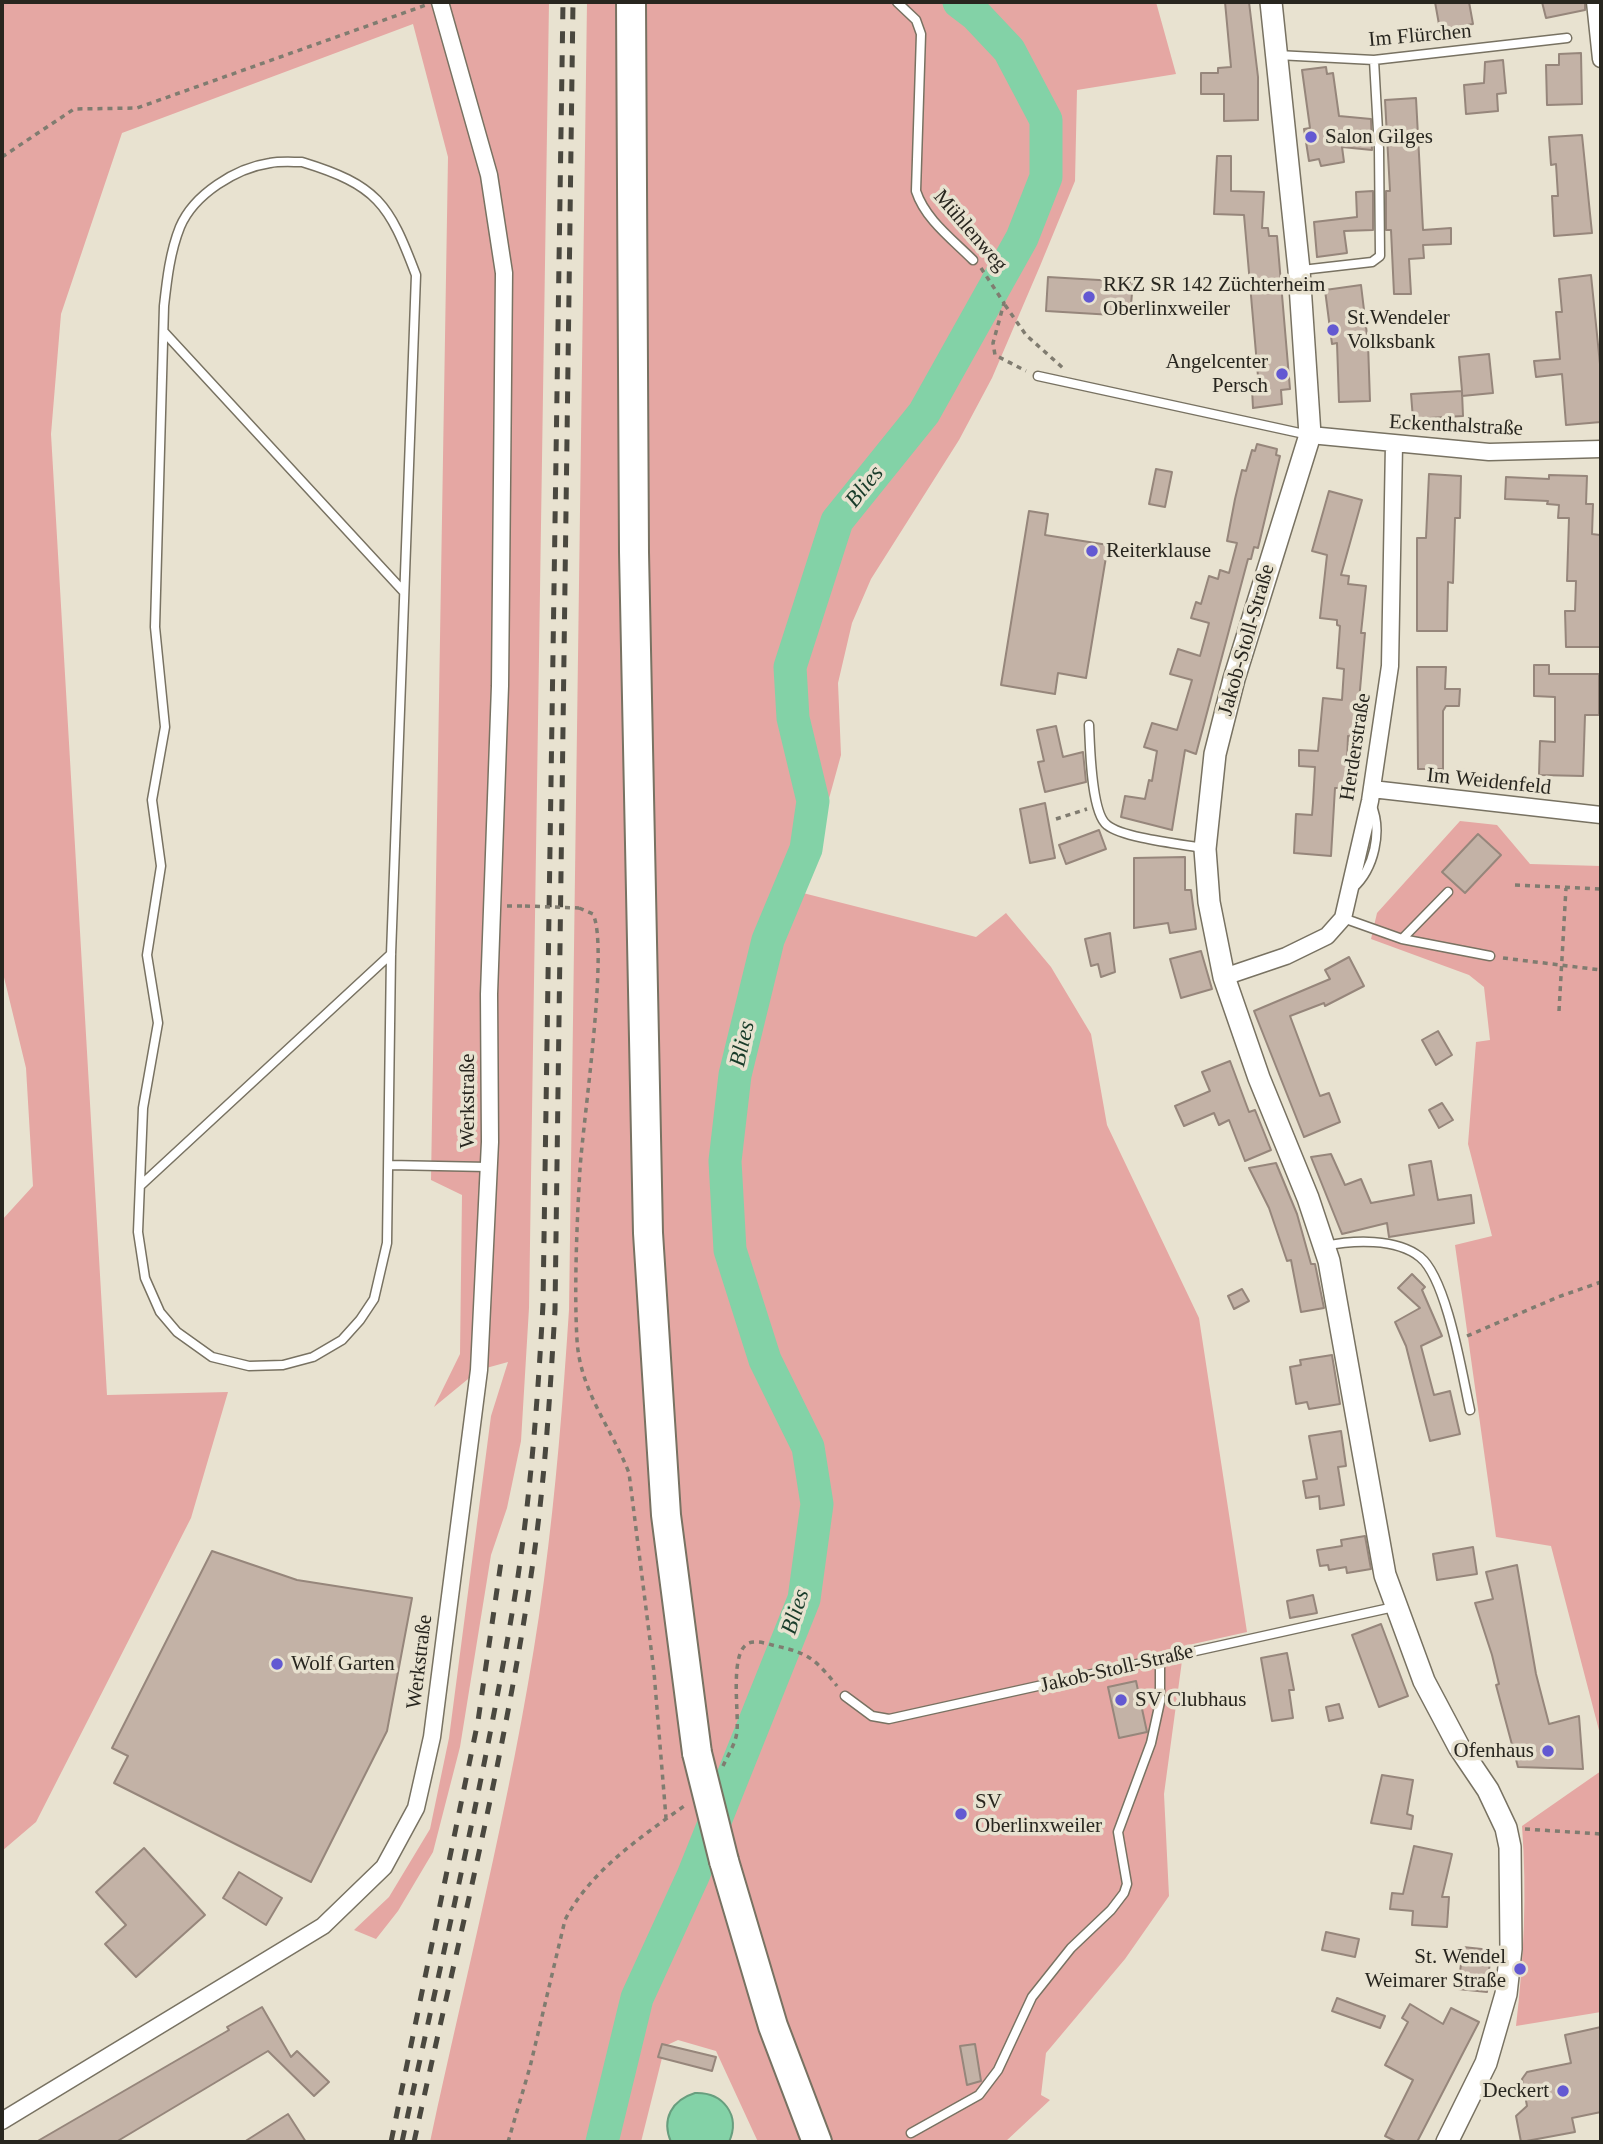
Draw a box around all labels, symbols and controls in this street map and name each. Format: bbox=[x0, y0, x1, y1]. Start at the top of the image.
street label: Im Flürchen bbox=[1367, 19, 1473, 53]
place label: Salon Gilges bbox=[1325, 124, 1433, 150]
marker: Salon Gilges bbox=[1303, 129, 1319, 145]
street label: Mühlenweg bbox=[928, 185, 1012, 277]
place label: RKZ SR 142 Züchterheim Oberlinxweiler bbox=[1103, 272, 1325, 322]
marker: RKZ SR 142 Züchterheim Oberlinxweiler bbox=[1081, 289, 1097, 305]
place label: St.Wendeler Volksbank bbox=[1347, 305, 1450, 355]
marker: St.Wendeler Volksbank bbox=[1325, 322, 1341, 338]
place label: Angelcenter Persch bbox=[1165, 349, 1268, 399]
marker: Angelcenter Persch bbox=[1274, 366, 1290, 382]
street label: Eckenthalstraße bbox=[1388, 410, 1524, 442]
water label: Blies bbox=[840, 460, 890, 514]
place label: Reiterklause bbox=[1106, 538, 1211, 564]
marker: Reiterklause bbox=[1084, 543, 1100, 559]
street label: Jakob-Stoll-Straße bbox=[1213, 561, 1281, 719]
street label: Herderstraße bbox=[1335, 691, 1377, 803]
street label: Im Weidenfeld bbox=[1426, 763, 1552, 801]
water label: Blies bbox=[724, 1018, 762, 1070]
street label: Werkstraße bbox=[455, 1053, 481, 1149]
water label: Blies bbox=[776, 1586, 816, 1638]
street label: Werkstraße bbox=[402, 1613, 438, 1711]
street label: Jakob-Stoll-Straße bbox=[1038, 1639, 1196, 1699]
place label: Wolf Garten bbox=[291, 1651, 395, 1677]
marker: Wolf Garten bbox=[269, 1656, 285, 1672]
place label: SV Clubhaus bbox=[1135, 1687, 1246, 1713]
marker: SV Clubhaus bbox=[1113, 1692, 1129, 1708]
place label: Ofenhaus bbox=[1454, 1738, 1534, 1764]
marker: Ofenhaus bbox=[1540, 1743, 1556, 1759]
place label: SV Oberlinxweiler bbox=[975, 1789, 1102, 1839]
marker: SV Oberlinxweiler bbox=[953, 1806, 969, 1822]
place label: St. Wendel Weimarer Straße bbox=[1365, 1944, 1506, 1994]
marker: St. Wendel Weimarer Straße bbox=[1512, 1961, 1528, 1977]
place label: Deckert bbox=[1483, 2078, 1549, 2104]
marker: Deckert bbox=[1555, 2083, 1571, 2099]

